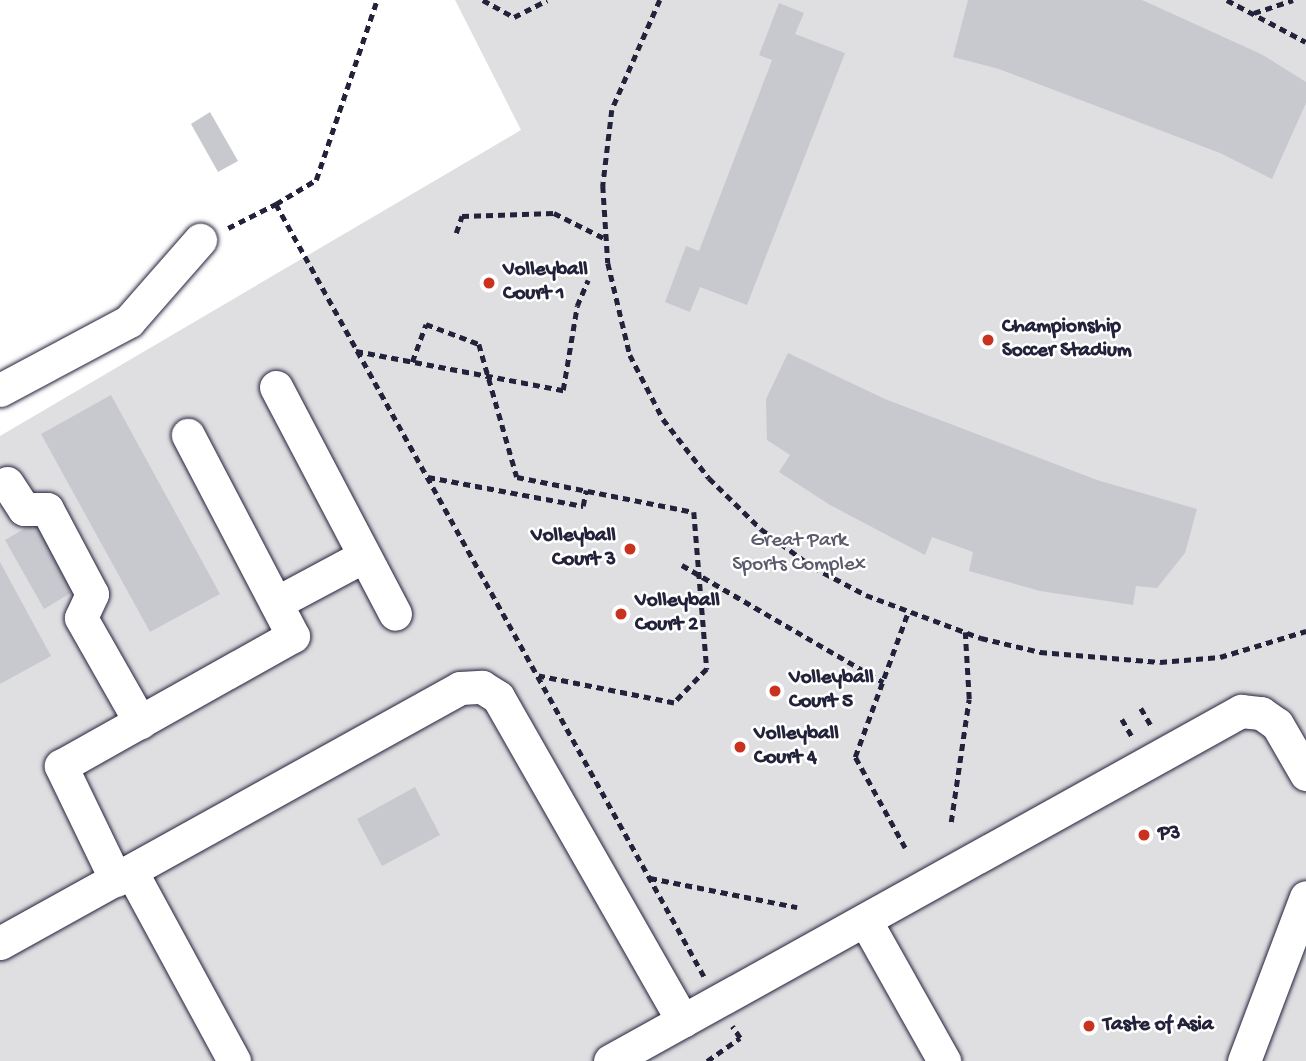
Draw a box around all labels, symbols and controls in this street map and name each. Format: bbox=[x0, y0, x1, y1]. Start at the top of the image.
place label: Volleyball Court 1 bbox=[503, 258, 588, 308]
marker: Volleyball Court 1 bbox=[481, 275, 497, 291]
place label: Championship Soccer Stadium bbox=[1002, 315, 1132, 365]
marker: Championship Soccer Stadium bbox=[980, 332, 996, 348]
place label: Volleyball Court 3 bbox=[531, 524, 616, 574]
park label: Great Park Sports Complex bbox=[732, 529, 866, 579]
marker: Volleyball Court 3 bbox=[622, 541, 638, 557]
place label: Volleyball Court 2 bbox=[635, 589, 720, 639]
marker: Volleyball Court 2 bbox=[613, 606, 629, 622]
place label: Volleyball Court 5 bbox=[789, 666, 874, 716]
marker: Volleyball Court 5 bbox=[767, 683, 783, 699]
place label: Volleyball Court 4 bbox=[754, 722, 839, 772]
marker: Volleyball Court 4 bbox=[732, 739, 748, 755]
place label: P3 bbox=[1158, 822, 1180, 848]
marker: P3 bbox=[1136, 827, 1152, 843]
place label: Taste of Asia bbox=[1103, 1013, 1213, 1039]
marker: Taste of Asia bbox=[1081, 1018, 1097, 1034]

